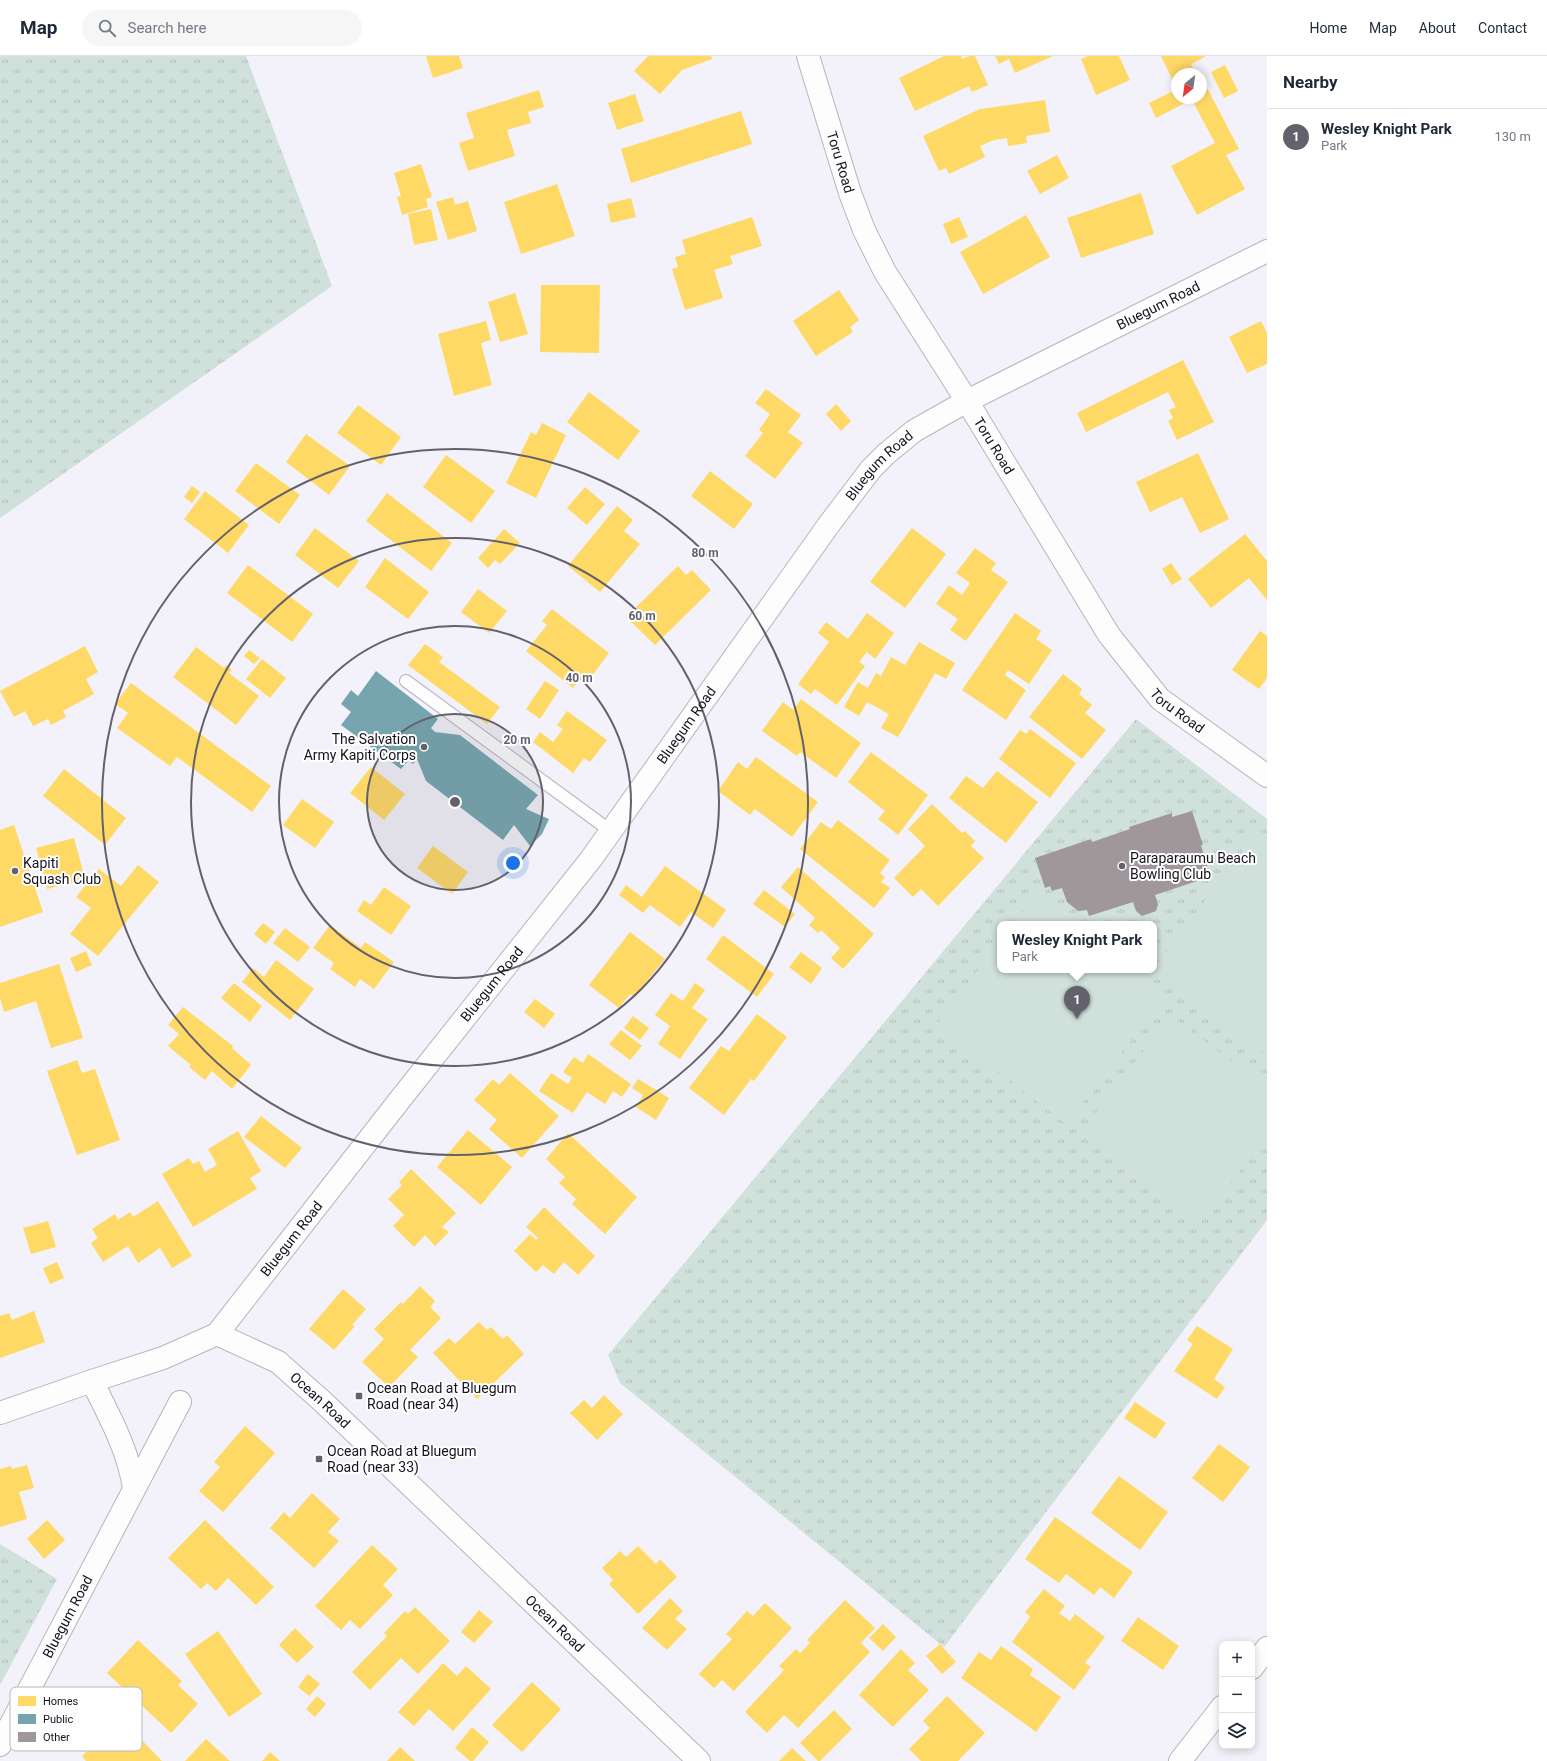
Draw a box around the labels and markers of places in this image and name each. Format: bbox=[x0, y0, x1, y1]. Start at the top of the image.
place label: The Salvation Army Kapiti Corps bbox=[304, 731, 416, 763]
marker: The Salvation Army Kapiti Corps bbox=[419, 742, 429, 752]
centre of rings bbox=[448, 795, 462, 809]
place label: Paraparaumu Beach Bowling Club bbox=[1130, 850, 1256, 882]
place label: Kapiti Squash Club bbox=[23, 855, 101, 887]
marker: Paraparaumu Beach Bowling Club bbox=[1117, 861, 1127, 871]
marker: Kapiti Squash Club bbox=[10, 866, 20, 876]
pin: 1 bbox=[1064, 986, 1090, 1019]
place label: Ocean Road at Bluegum Road (near 34) bbox=[367, 1380, 517, 1413]
marker: Ocean Road at Bluegum Road (near 34) bbox=[354, 1391, 364, 1401]
place label: Ocean Road at Bluegum Road (near 33) bbox=[327, 1443, 477, 1476]
marker: Ocean Road at Bluegum Road (near 33) bbox=[314, 1454, 324, 1464]

